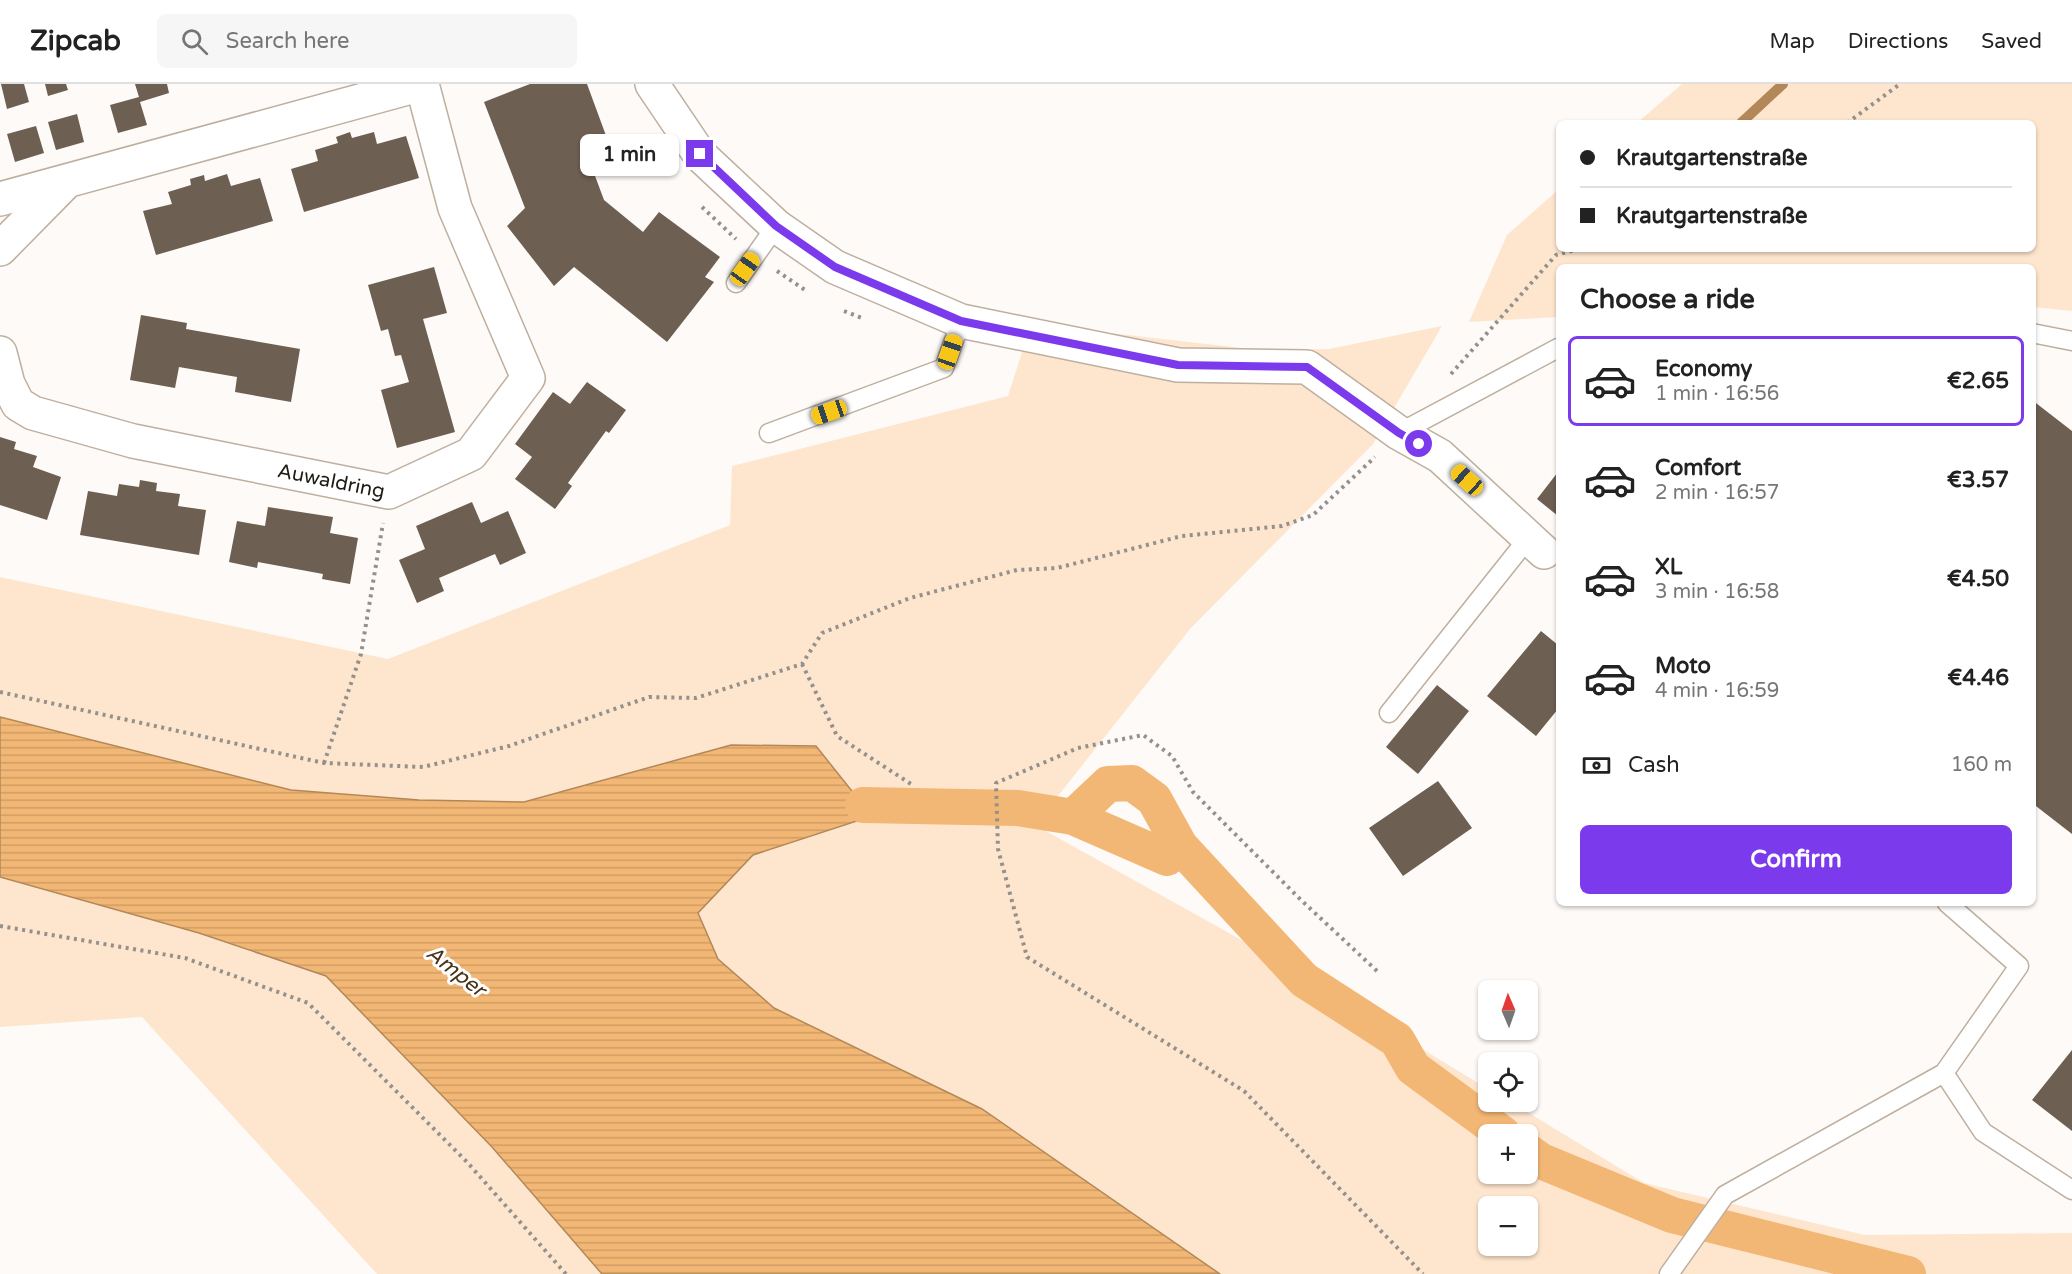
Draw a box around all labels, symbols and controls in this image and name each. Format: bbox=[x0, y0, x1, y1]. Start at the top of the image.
search box bbox=[157, 14, 577, 68]
text: Zipcab bbox=[30, 24, 121, 58]
icon: search bbox=[178, 25, 211, 58]
text: Search here bbox=[226, 28, 350, 54]
text: Map bbox=[1769, 29, 1815, 54]
text: Directions bbox=[1848, 29, 1948, 54]
text: Saved bbox=[1981, 29, 2042, 54]
callout: 1 min bbox=[580, 133, 679, 175]
route end bbox=[686, 140, 713, 167]
text: 1 min bbox=[603, 143, 656, 167]
text: Krautgartenstraße bbox=[1616, 145, 1807, 171]
text: Krautgartenstraße bbox=[1616, 203, 1807, 229]
car bbox=[727, 249, 763, 289]
text: Choose a ride bbox=[1580, 283, 1755, 316]
car bbox=[936, 332, 964, 372]
icon: car bbox=[1583, 354, 1637, 408]
text: Economy bbox=[1655, 356, 1752, 382]
text: €2.65 bbox=[1947, 368, 2009, 394]
text: 1 min · 16:56 bbox=[1655, 382, 1779, 406]
car bbox=[809, 398, 849, 426]
route start bbox=[1405, 430, 1432, 457]
icon: car bbox=[1583, 453, 1637, 507]
text: Comfort bbox=[1655, 455, 1741, 481]
street label: Auwaldring bbox=[275, 459, 387, 504]
car bbox=[1448, 461, 1486, 499]
text: €3.57 bbox=[1947, 467, 2009, 493]
text: 2 min · 16:57 bbox=[1655, 481, 1779, 505]
icon: car bbox=[1583, 552, 1637, 606]
text: XL bbox=[1655, 554, 1682, 580]
text: €4.50 bbox=[1947, 566, 2009, 592]
text: 3 min · 16:58 bbox=[1655, 580, 1779, 604]
icon: car bbox=[1583, 651, 1637, 705]
text: Moto bbox=[1655, 653, 1711, 679]
text: €4.46 bbox=[1947, 665, 2009, 691]
text: 4 min · 16:59 bbox=[1655, 679, 1779, 703]
icon: cash bbox=[1580, 749, 1613, 782]
text: Cash bbox=[1628, 752, 1680, 778]
text: 160 m bbox=[1951, 753, 2012, 777]
button: Confirm bbox=[1580, 825, 2012, 894]
water label: Amper bbox=[421, 941, 493, 1004]
north arrow bbox=[1478, 980, 1538, 1040]
map controls bbox=[1478, 980, 1538, 1256]
button: locate bbox=[1478, 1052, 1538, 1112]
button: + bbox=[1478, 1124, 1538, 1184]
button: − bbox=[1478, 1196, 1538, 1256]

